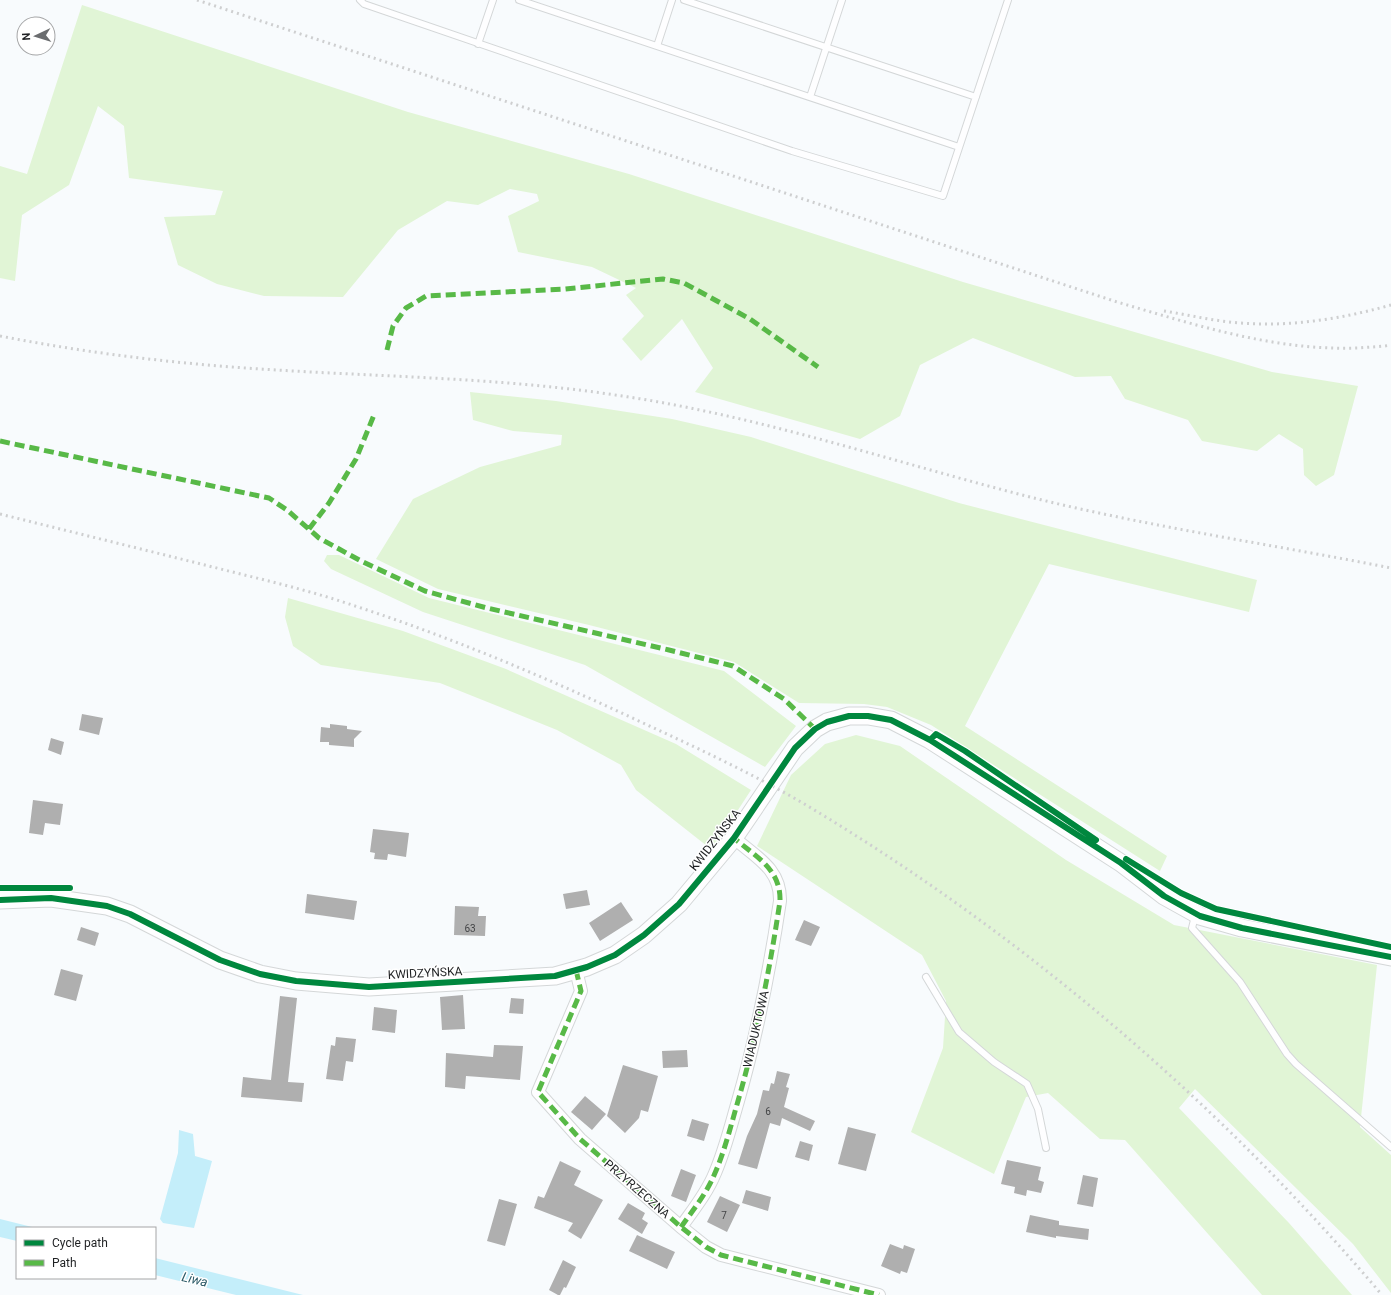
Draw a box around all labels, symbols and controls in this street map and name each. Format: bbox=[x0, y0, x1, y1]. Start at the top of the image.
north arrow bbox=[16, 16, 56, 56]
text: N bbox=[20, 32, 33, 41]
street label: KWIDZYŃSKA bbox=[686, 806, 744, 874]
house number: 63 bbox=[464, 923, 476, 934]
street label: KWIDZYŃSKA bbox=[387, 963, 463, 982]
street label: WIADUKTOWA bbox=[740, 989, 772, 1069]
house number: 6 bbox=[765, 1106, 771, 1117]
street label: PRZYRZECZNA bbox=[601, 1157, 673, 1221]
house number: 7 bbox=[721, 1210, 727, 1221]
legend bbox=[16, 1227, 156, 1279]
text: Cycle path bbox=[52, 1236, 108, 1250]
text: Path bbox=[52, 1256, 77, 1270]
water label: Liwa bbox=[180, 1269, 210, 1290]

